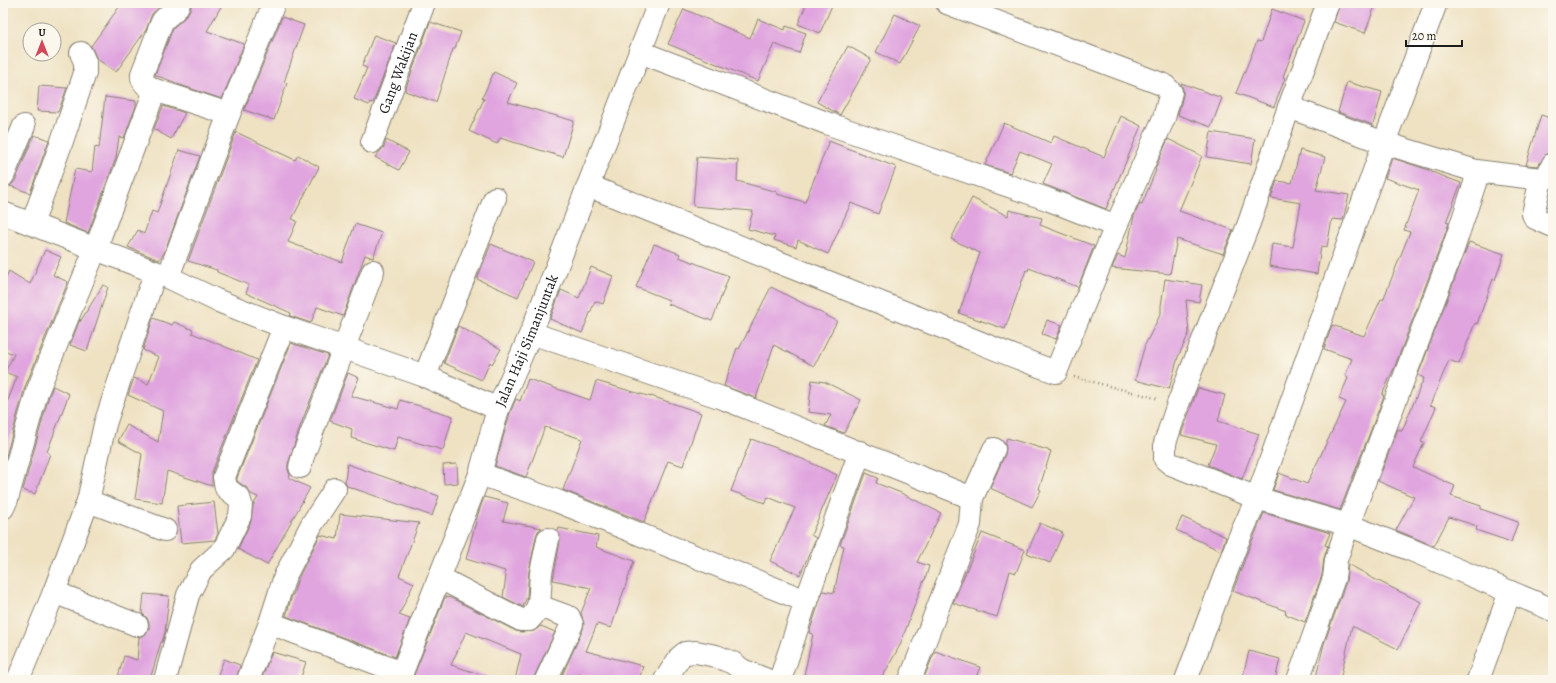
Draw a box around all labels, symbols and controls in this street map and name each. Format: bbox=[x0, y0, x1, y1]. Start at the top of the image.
north arrow bbox=[22, 22, 62, 62]
scale bar bbox=[1406, 22, 1462, 48]
text: U bbox=[38, 25, 46, 40]
text: 20 m bbox=[1412, 28, 1436, 44]
street label: Gang Wakijan bbox=[373, 29, 422, 117]
street label: Jalan Haji Simanjuntak bbox=[490, 271, 563, 410]

